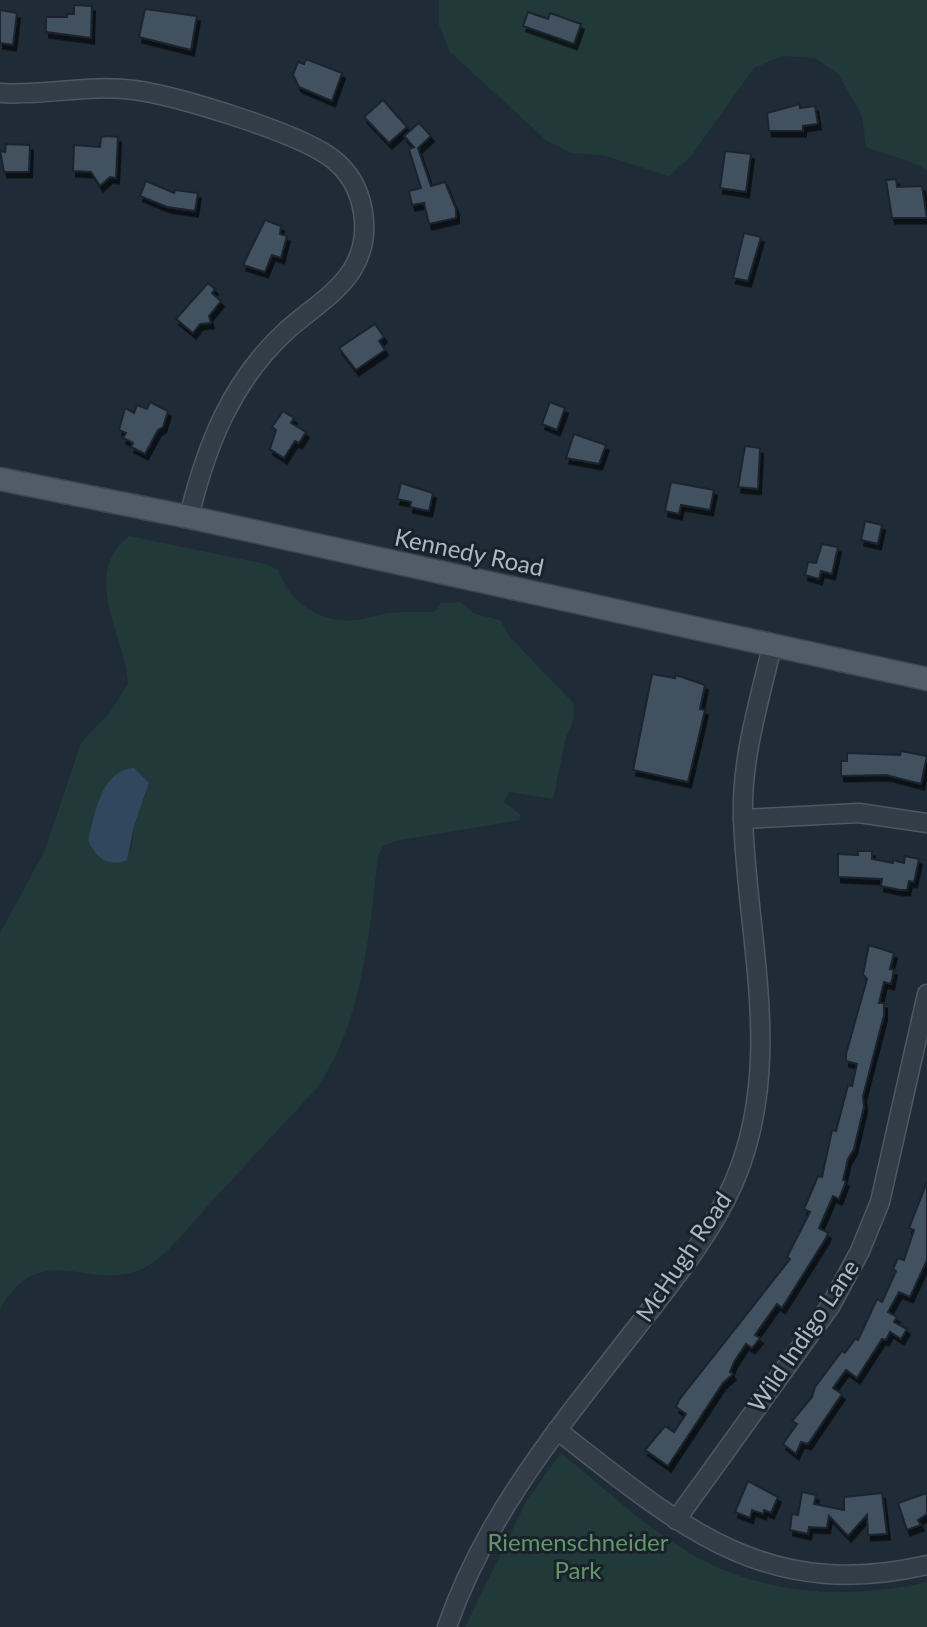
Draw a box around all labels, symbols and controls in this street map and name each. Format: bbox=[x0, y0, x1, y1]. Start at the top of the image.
street label: Kennedy Road bbox=[392, 522, 547, 581]
street label: McHugh Road bbox=[629, 1186, 737, 1326]
street label: Wild Indigo Lane bbox=[741, 1254, 864, 1417]
park label: Riemenschneider Park bbox=[487, 1527, 669, 1584]

